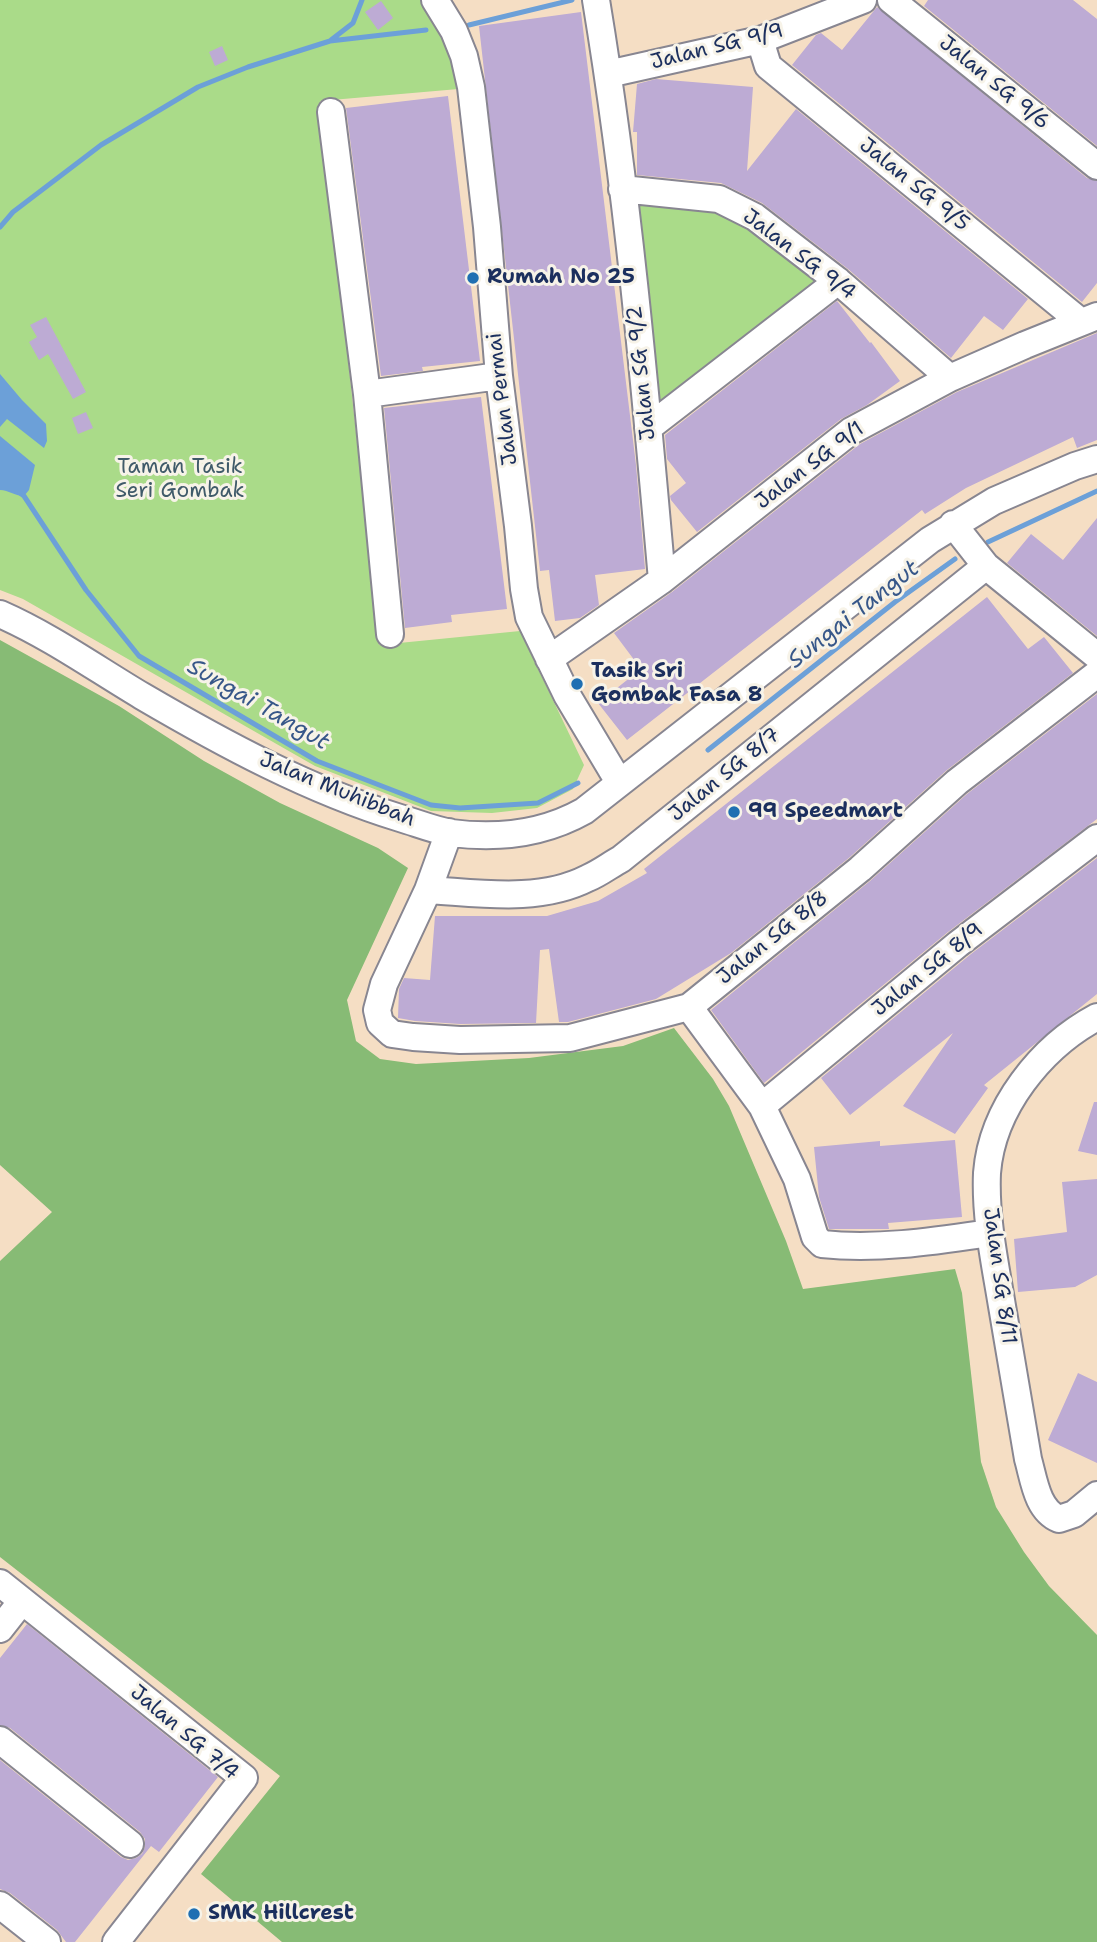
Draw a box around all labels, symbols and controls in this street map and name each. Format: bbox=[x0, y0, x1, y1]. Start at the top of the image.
street label: Jalan SG 9/9 bbox=[648, 18, 786, 76]
street label: Jalan SG 9/6 bbox=[934, 31, 1054, 135]
street label: Jalan SG 9/5 bbox=[854, 133, 974, 237]
street label: Jalan SG 9/4 bbox=[738, 204, 860, 306]
place label: Rumah No 25 bbox=[487, 265, 635, 291]
marker: Rumah No 25 bbox=[465, 270, 481, 286]
street label: Jalan SG 9/2 bbox=[622, 304, 662, 442]
street label: Jalan Permai bbox=[482, 331, 524, 467]
street label: Jalan SG 9/1 bbox=[751, 417, 869, 515]
park label: Taman Tasik Seri Gombak bbox=[115, 455, 245, 505]
water label: Sungai Tangut bbox=[783, 555, 925, 675]
water label: Sungai Tangut bbox=[182, 653, 334, 757]
place label: Tasik Sri Gombak Fasa 8 bbox=[591, 659, 762, 709]
marker: Tasik Sri Gombak Fasa 8 bbox=[569, 676, 585, 692]
street label: Jalan SG 8/7 bbox=[664, 723, 786, 827]
street label: Jalan Muhibbah bbox=[255, 747, 419, 833]
place label: 99 Speedmart bbox=[748, 799, 903, 825]
marker: 99 Speedmart bbox=[726, 804, 742, 820]
street label: Jalan SG 8/8 bbox=[712, 886, 834, 990]
street label: Jalan SG 8/9 bbox=[867, 918, 989, 1022]
street label: Jalan SG 8/11 bbox=[977, 1206, 1021, 1346]
street label: Jalan SG 7/4 bbox=[125, 1680, 243, 1786]
place label: SMK Hillcrest bbox=[208, 1901, 354, 1927]
marker: SMK Hillcrest bbox=[186, 1906, 202, 1922]

